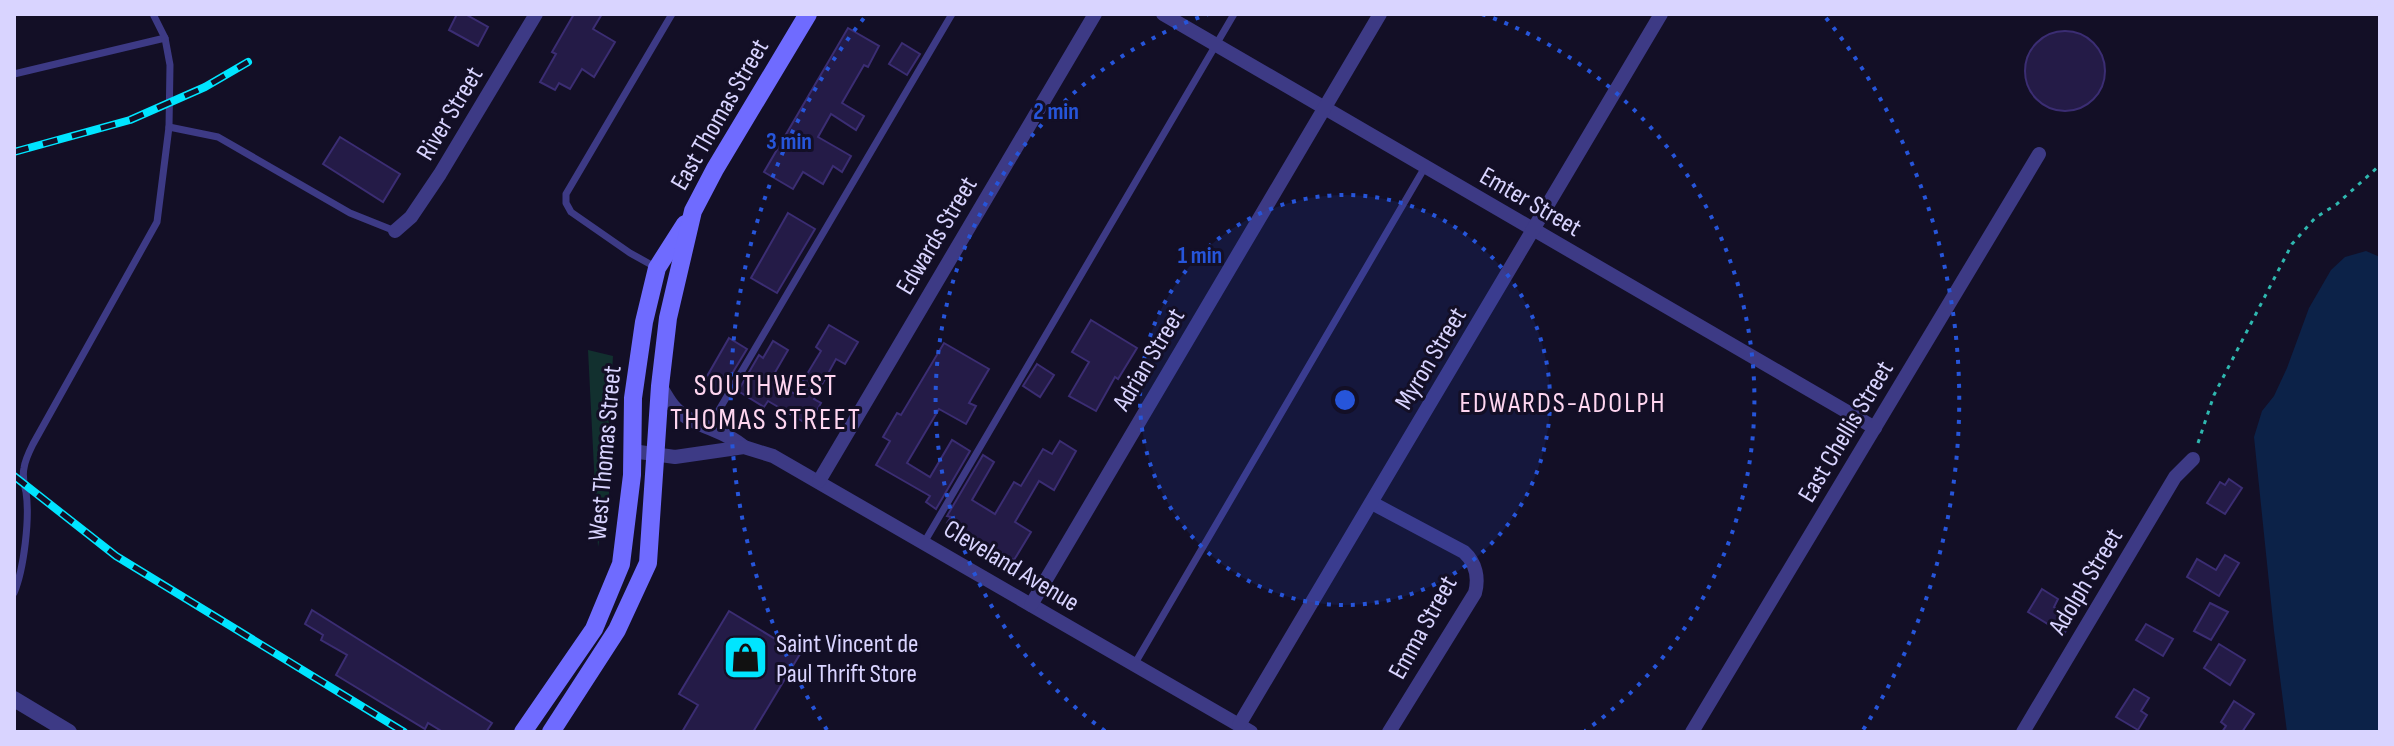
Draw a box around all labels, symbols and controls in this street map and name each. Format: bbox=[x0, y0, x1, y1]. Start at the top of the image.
street label: East Thomas Street bbox=[665, 34, 776, 196]
street label: River Street bbox=[410, 61, 490, 166]
text: 2 min bbox=[1033, 97, 1079, 126]
text: 3 min bbox=[766, 127, 812, 156]
street label: Emter Street bbox=[1474, 161, 1587, 244]
street label: Edwards Street bbox=[890, 171, 985, 300]
text: 1 min bbox=[1178, 241, 1222, 270]
street label: Myron Street bbox=[1389, 302, 1474, 415]
street label: Adrian Street bbox=[1106, 303, 1192, 417]
street label: East Chellis Street bbox=[1792, 355, 1901, 508]
street label: West Thomas Street bbox=[582, 364, 629, 542]
district label: SOUTHWEST THOMAS STREET bbox=[670, 368, 862, 438]
centre of rings bbox=[1331, 386, 1359, 414]
district label: EDWARDS-ADOLPH bbox=[1459, 387, 1667, 420]
street label: Cleveland Avenue bbox=[938, 514, 1085, 619]
street label: Adolph Street bbox=[2042, 523, 2130, 641]
street label: Emma Street bbox=[1382, 571, 1464, 685]
place label: Saint Vincent de Paul Thrift Store bbox=[776, 629, 918, 690]
shop icon: Saint Vincent de Paul Thrift Store bbox=[721, 634, 769, 682]

